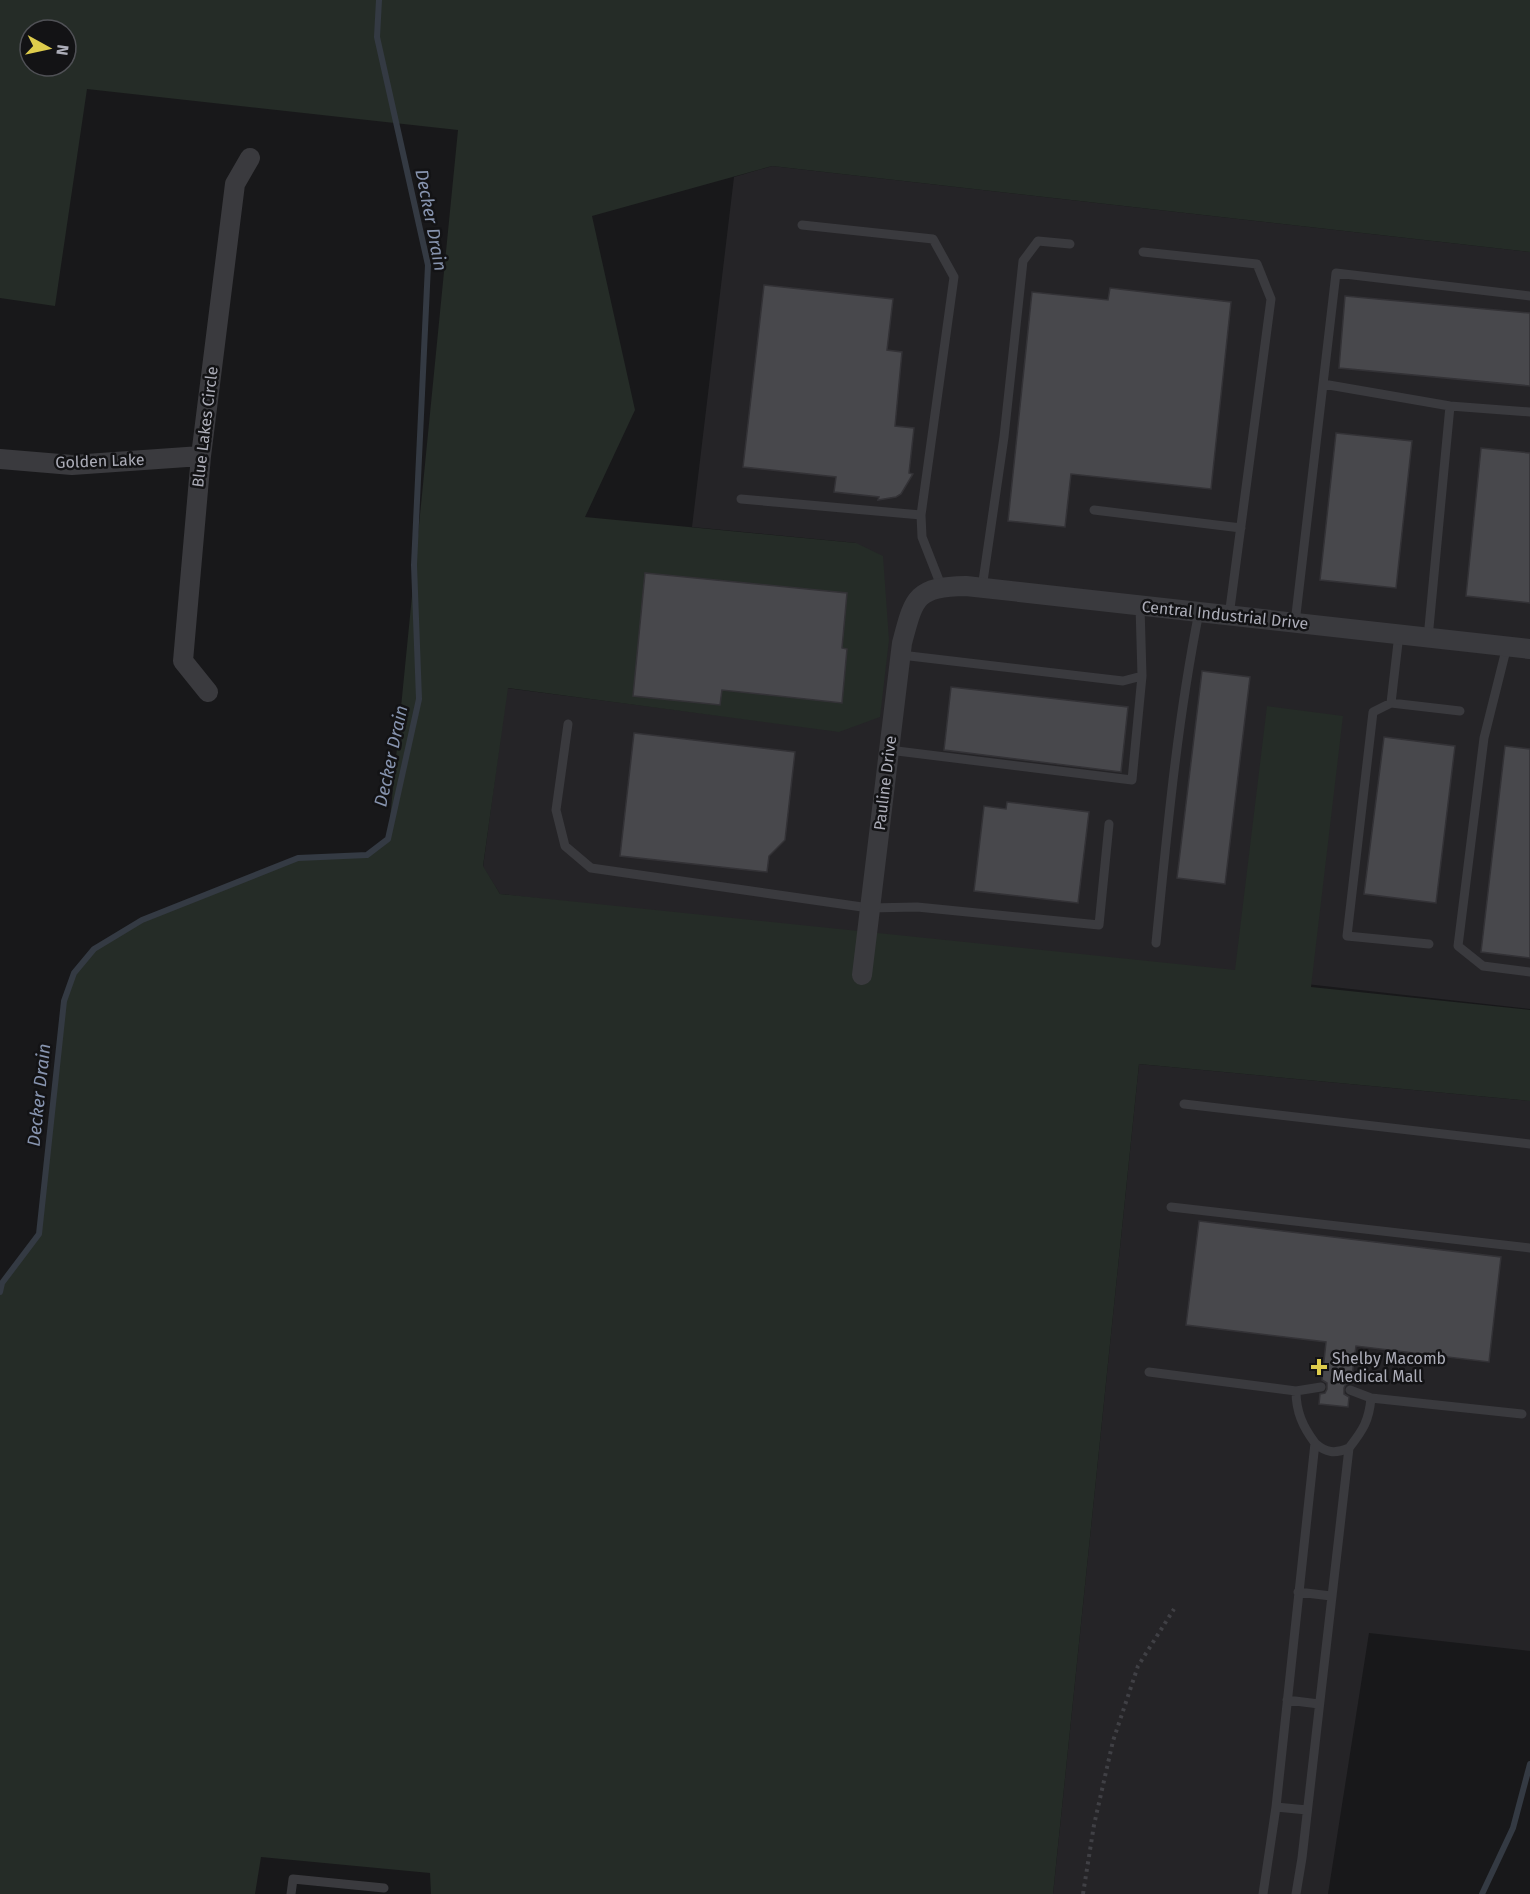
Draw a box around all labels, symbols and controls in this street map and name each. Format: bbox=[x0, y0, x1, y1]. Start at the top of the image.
north arrow bbox=[18, 18, 78, 78]
text: N bbox=[52, 43, 73, 57]
water label: Decker Drain bbox=[410, 167, 452, 273]
street label: Blue Lakes Circle bbox=[188, 365, 222, 489]
street label: Golden Lake bbox=[55, 450, 145, 472]
street label: Central Industrial Drive bbox=[1141, 597, 1309, 633]
water label: Decker Drain bbox=[369, 703, 413, 809]
street label: Pauline Drive bbox=[870, 734, 900, 832]
water label: Decker Drain bbox=[23, 1042, 55, 1148]
place label: Shelby Macomb Medical Mall bbox=[1332, 1349, 1446, 1386]
marker: Shelby Macomb Medical Mall bbox=[1310, 1358, 1328, 1376]

